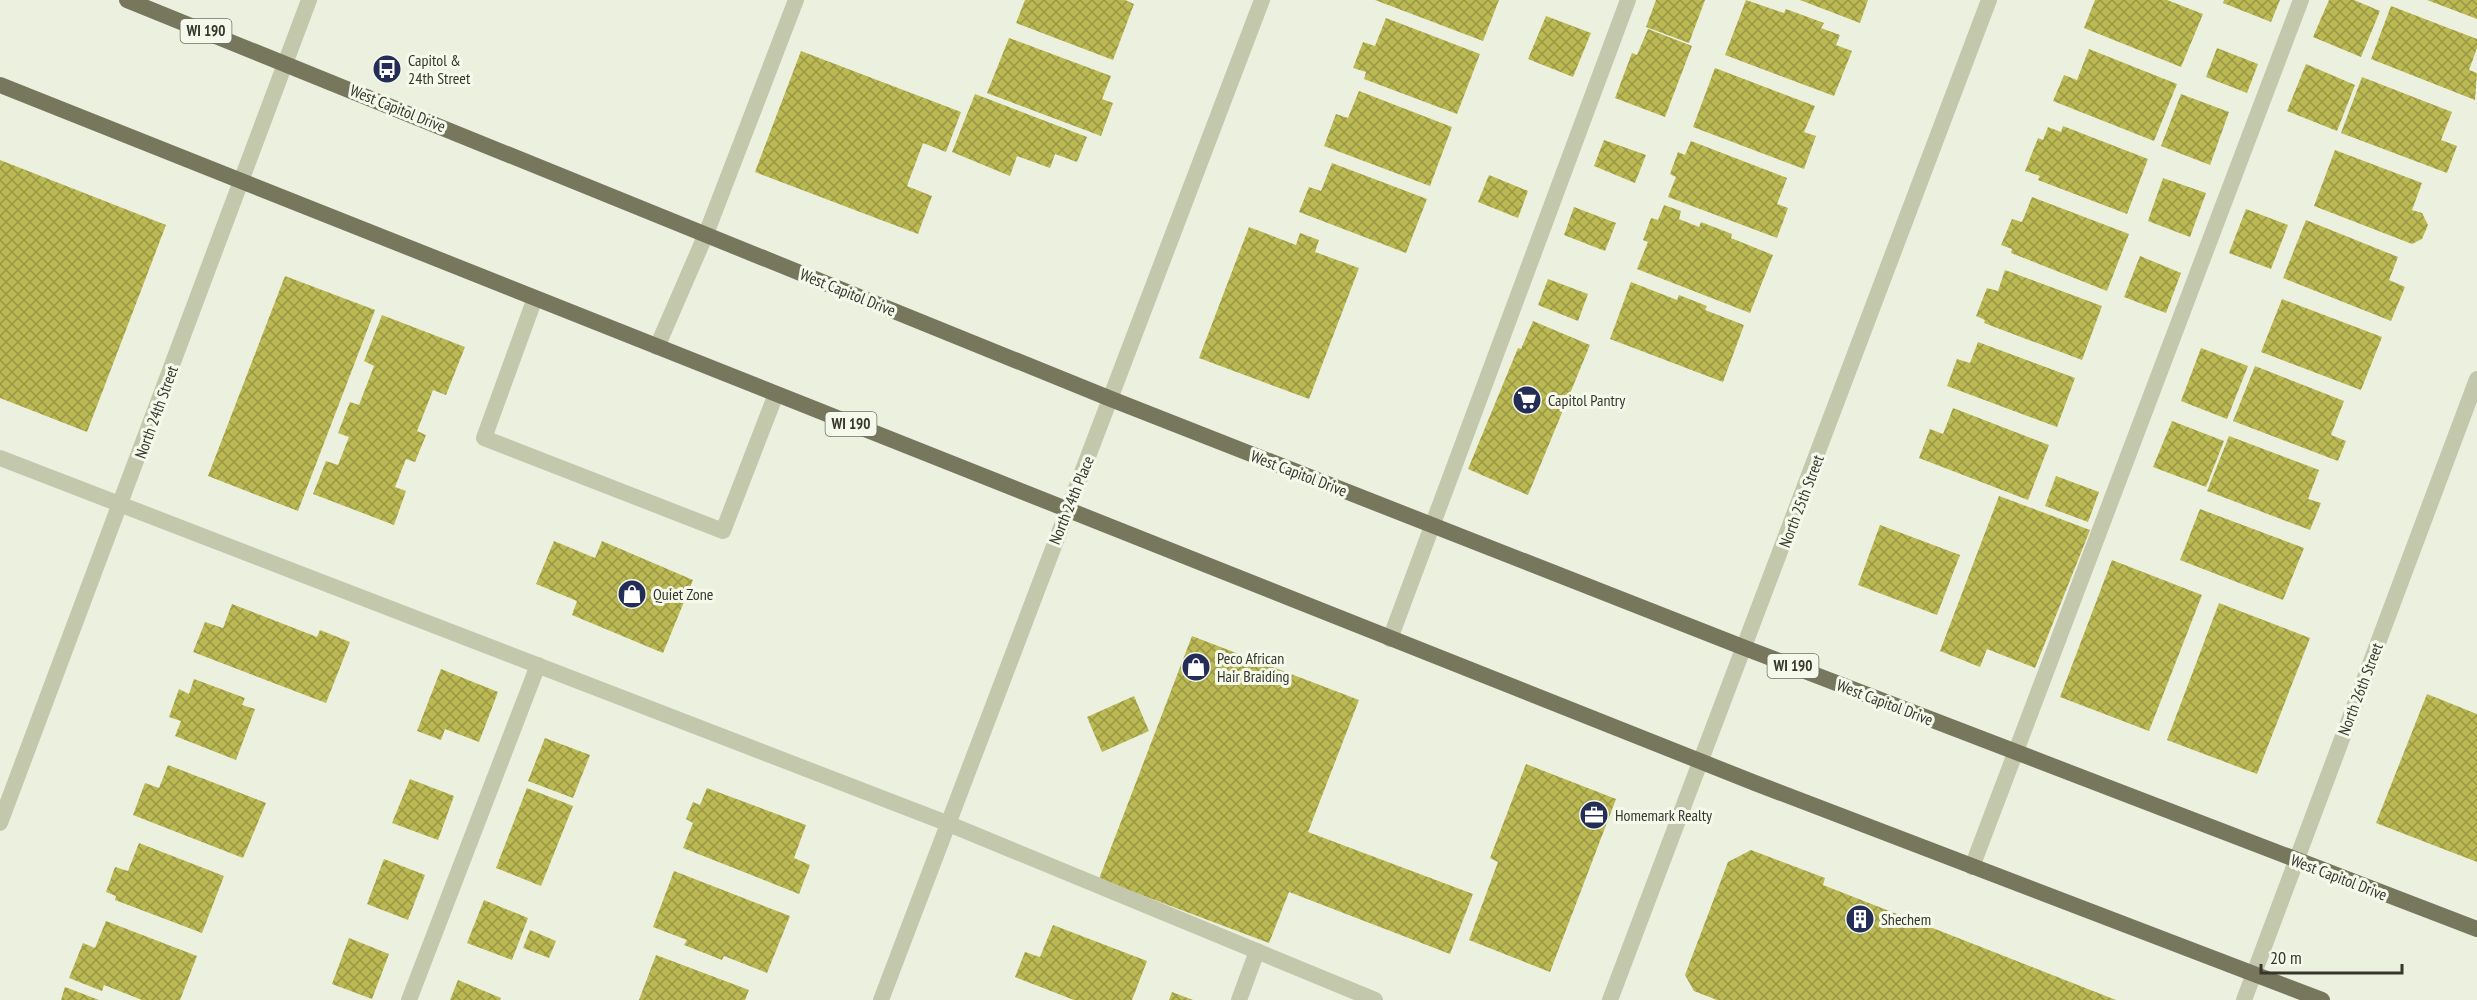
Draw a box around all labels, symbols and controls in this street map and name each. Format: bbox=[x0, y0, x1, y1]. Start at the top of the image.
road number: WI 190 bbox=[180, 19, 232, 43]
place label: Capitol & 24th Street bbox=[408, 50, 471, 88]
bus stop icon: Capitol & 24th Street bbox=[371, 53, 403, 85]
street label: West Capitol Drive bbox=[347, 80, 449, 136]
street label: West Capitol Drive bbox=[797, 264, 899, 320]
street label: North 24th Street bbox=[130, 362, 182, 461]
supermarket icon: Capitol Pantry bbox=[1511, 384, 1543, 416]
place label: Capitol Pantry bbox=[1548, 390, 1625, 410]
road number: WI 190 bbox=[826, 412, 876, 436]
street label: West Capitol Drive bbox=[1248, 446, 1350, 500]
street label: North 25th Street bbox=[1774, 451, 1828, 550]
street label: North 24th Place bbox=[1044, 453, 1098, 547]
shop icon: Quiet Zone bbox=[616, 578, 648, 610]
place label: Quiet Zone bbox=[653, 584, 713, 604]
street label: North 26th Street bbox=[2333, 639, 2387, 738]
place label: Peco African Hair Braiding bbox=[1217, 648, 1289, 686]
shop icon: Peco African Hair Braiding bbox=[1180, 651, 1212, 683]
road number: WI 190 bbox=[1768, 654, 1818, 678]
street label: West Capitol Drive bbox=[1834, 675, 1936, 729]
office icon: Homemark Realty bbox=[1578, 799, 1610, 831]
place label: Homemark Realty bbox=[1615, 805, 1712, 825]
street label: West Capitol Drive bbox=[2288, 850, 2390, 904]
building icon: Shechem bbox=[1844, 903, 1876, 935]
place label: Shechem bbox=[1881, 909, 1931, 929]
scale bar bbox=[2261, 937, 2402, 975]
text: 20 m bbox=[2270, 946, 2302, 969]

